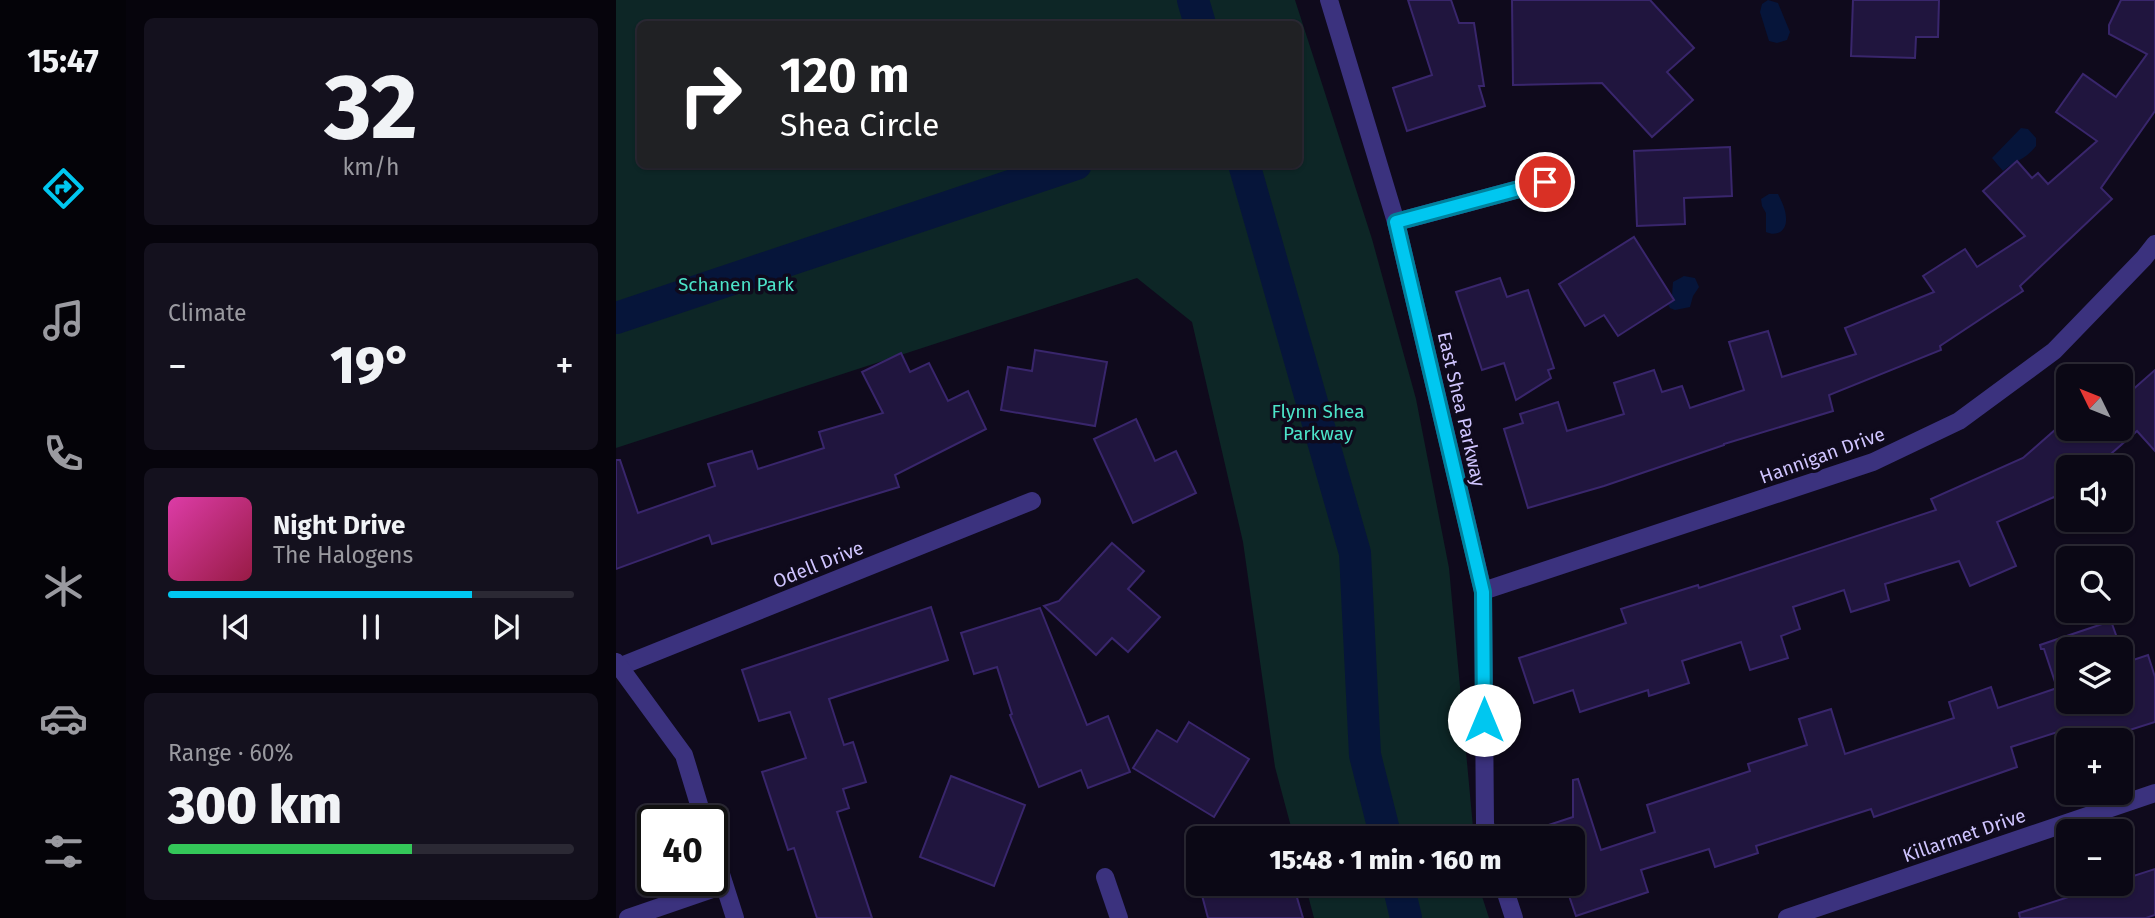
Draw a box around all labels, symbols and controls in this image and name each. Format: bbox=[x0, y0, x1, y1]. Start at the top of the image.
text: 15:47 bbox=[27, 42, 99, 80]
text: 120 m bbox=[780, 46, 910, 105]
icon: right bbox=[665, 49, 756, 140]
text: 32 bbox=[324, 53, 418, 162]
text: Shea Circle bbox=[780, 106, 940, 144]
pin bbox=[1515, 152, 1575, 212]
text: km/h bbox=[343, 153, 399, 181]
icon: arrive bbox=[1526, 163, 1564, 201]
icon: directions bbox=[39, 164, 88, 213]
park label: Schanen Park bbox=[678, 273, 794, 296]
icon: music bbox=[39, 296, 88, 345]
text: Climate bbox=[168, 299, 247, 327]
street label: East Shea Parkway bbox=[1433, 330, 1491, 489]
text: 19° bbox=[330, 334, 412, 397]
text: − bbox=[168, 343, 187, 389]
text: + bbox=[555, 343, 574, 389]
north arrow bbox=[2056, 364, 2133, 441]
map controls bbox=[2056, 364, 2133, 896]
park label: Flynn Shea Parkway bbox=[1271, 400, 1365, 445]
street label: Hannigan Drive bbox=[1756, 422, 1888, 489]
icon: phone bbox=[39, 429, 88, 478]
button: sound bbox=[2056, 455, 2133, 532]
text: Night Drive bbox=[273, 510, 405, 541]
street label: Odell Drive bbox=[770, 536, 867, 593]
text: The Halogens bbox=[273, 541, 413, 569]
button: search bbox=[2056, 546, 2133, 623]
icon: climate bbox=[39, 562, 88, 611]
icon: previous bbox=[217, 608, 255, 646]
icon: pause bbox=[352, 608, 390, 646]
icon: next bbox=[487, 608, 525, 646]
button: layers bbox=[2056, 637, 2133, 714]
position arrow bbox=[1447, 683, 1521, 757]
icon: car bbox=[39, 694, 88, 743]
button: + bbox=[2056, 728, 2133, 805]
text: Range · 60% bbox=[168, 739, 294, 767]
text: 300 km bbox=[168, 774, 342, 837]
street label: Killarmet Drive bbox=[1900, 804, 2029, 867]
speed limit sign: 40 bbox=[637, 805, 728, 896]
button: − bbox=[2056, 819, 2133, 896]
icon: filters bbox=[39, 827, 88, 876]
text: 15:48 · 1 min · 160 m bbox=[1270, 845, 1501, 876]

